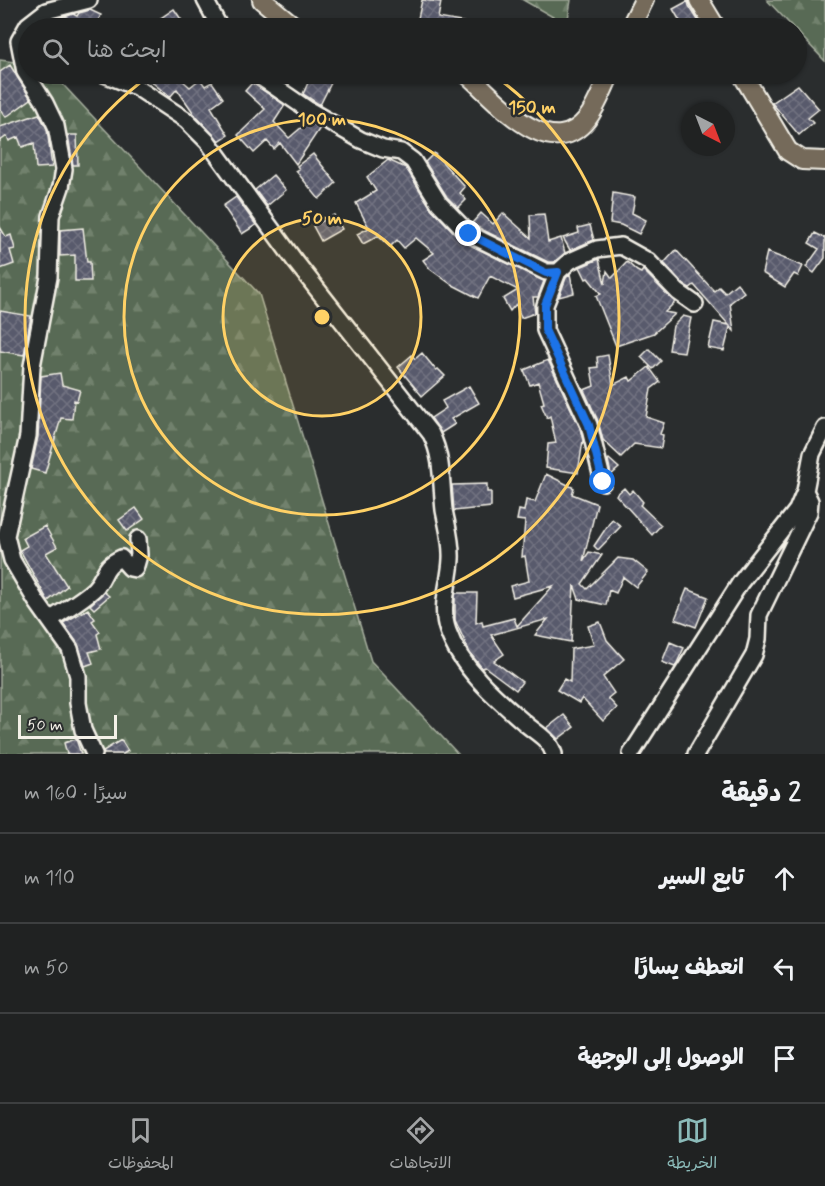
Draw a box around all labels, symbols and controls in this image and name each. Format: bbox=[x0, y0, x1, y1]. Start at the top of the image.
search box bbox=[18, 18, 807, 84]
icon: search bbox=[39, 35, 72, 68]
text: ابحث هنا bbox=[87, 37, 167, 65]
text: 150 m bbox=[508, 96, 556, 120]
north arrow bbox=[681, 102, 735, 156]
text: 100 m bbox=[298, 108, 346, 132]
text: 50 m bbox=[302, 207, 342, 231]
route end bbox=[455, 220, 481, 246]
centre of rings bbox=[312, 307, 332, 327]
route start bbox=[589, 468, 615, 494]
scale bar bbox=[18, 712, 117, 740]
text: 50 m bbox=[27, 715, 63, 736]
text: 2 دقيقة bbox=[721, 777, 801, 811]
text: سيرًا · 160 m bbox=[24, 780, 128, 807]
icon: ahead bbox=[768, 862, 801, 895]
text: تابع السير bbox=[660, 864, 744, 892]
text: 110 m bbox=[24, 865, 75, 892]
icon: left bbox=[768, 952, 801, 985]
text: انعطف يسارًا bbox=[634, 954, 744, 982]
text: 50 m bbox=[24, 955, 69, 982]
icon: arrive bbox=[768, 1042, 801, 1075]
text: الوصول إلى الوجهة bbox=[577, 1044, 744, 1072]
tab: المحفوظات bbox=[108, 1114, 174, 1177]
tab: الاتجاهات bbox=[390, 1114, 451, 1177]
tab: الخريطة bbox=[667, 1114, 717, 1177]

